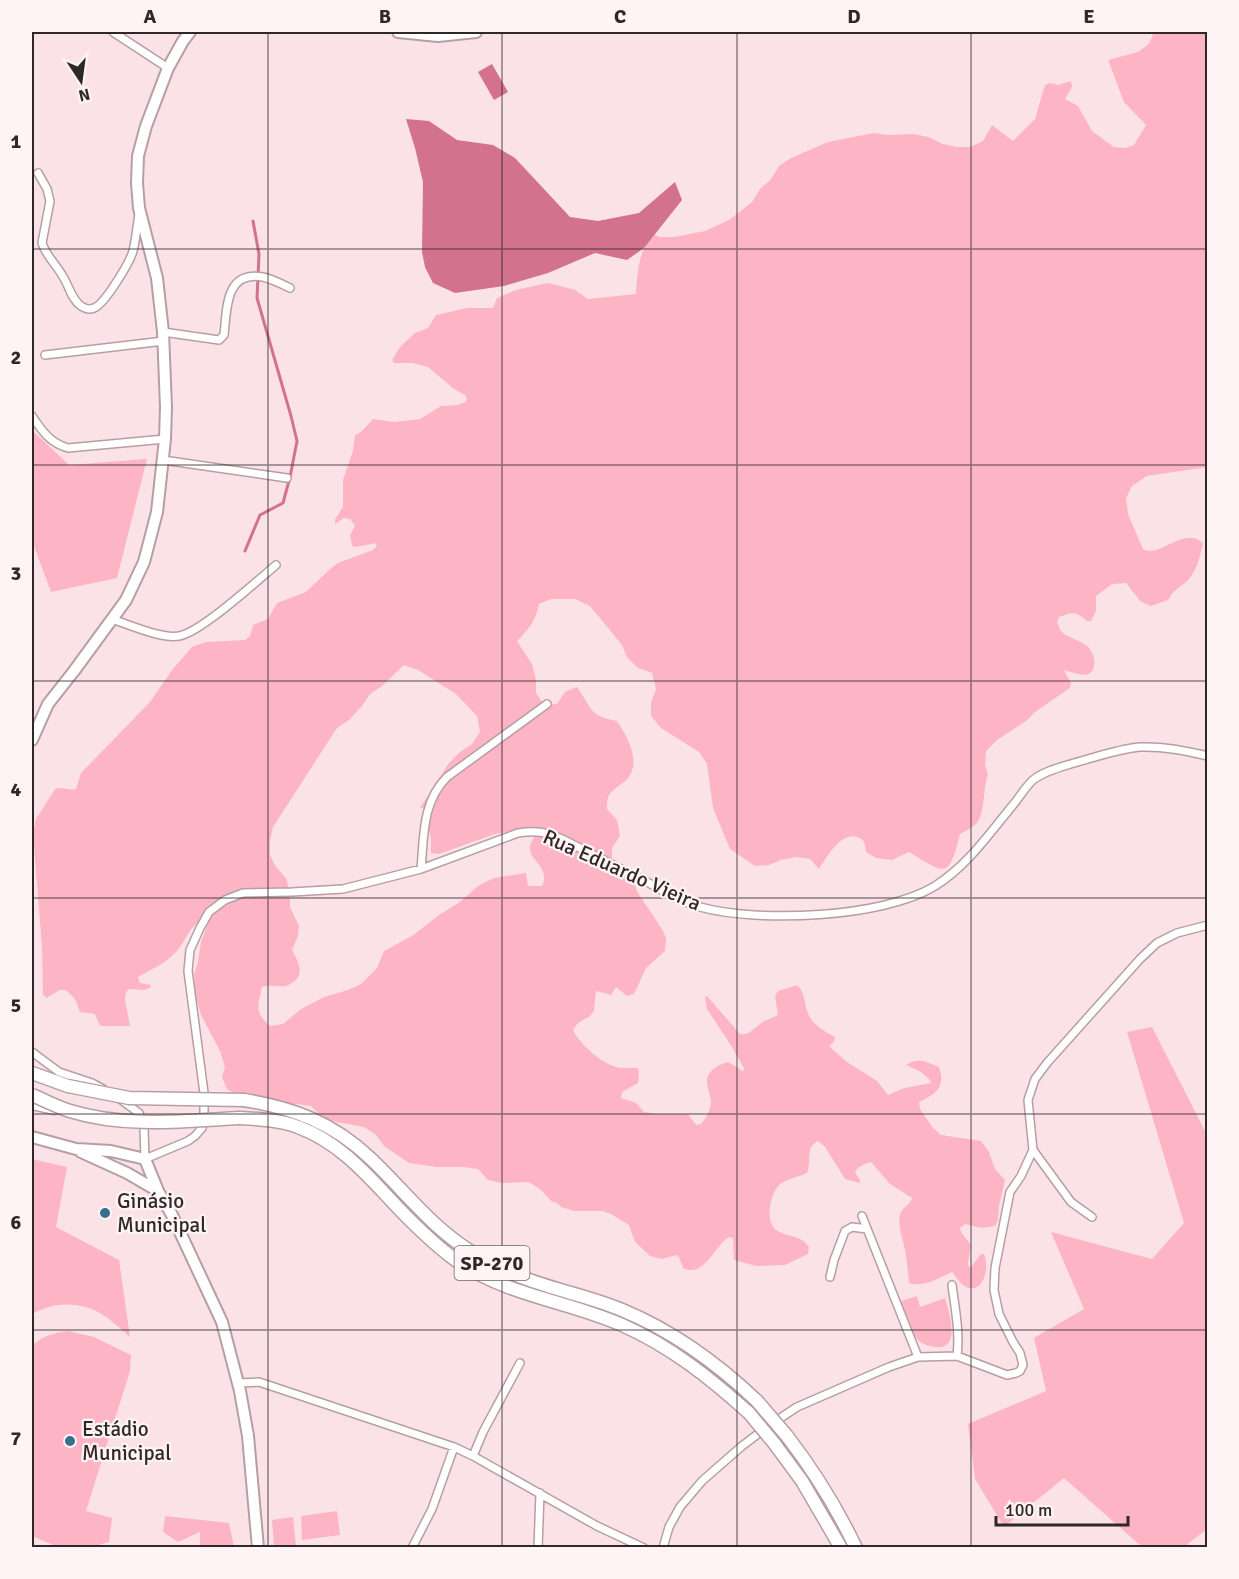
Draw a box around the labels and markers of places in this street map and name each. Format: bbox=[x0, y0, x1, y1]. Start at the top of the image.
place label: Ginásio Municipal bbox=[117, 1188, 206, 1238]
marker: Ginásio Municipal bbox=[98, 1206, 112, 1220]
place label: Estádio Municipal bbox=[82, 1416, 171, 1466]
marker: Estádio Municipal bbox=[63, 1434, 77, 1448]

